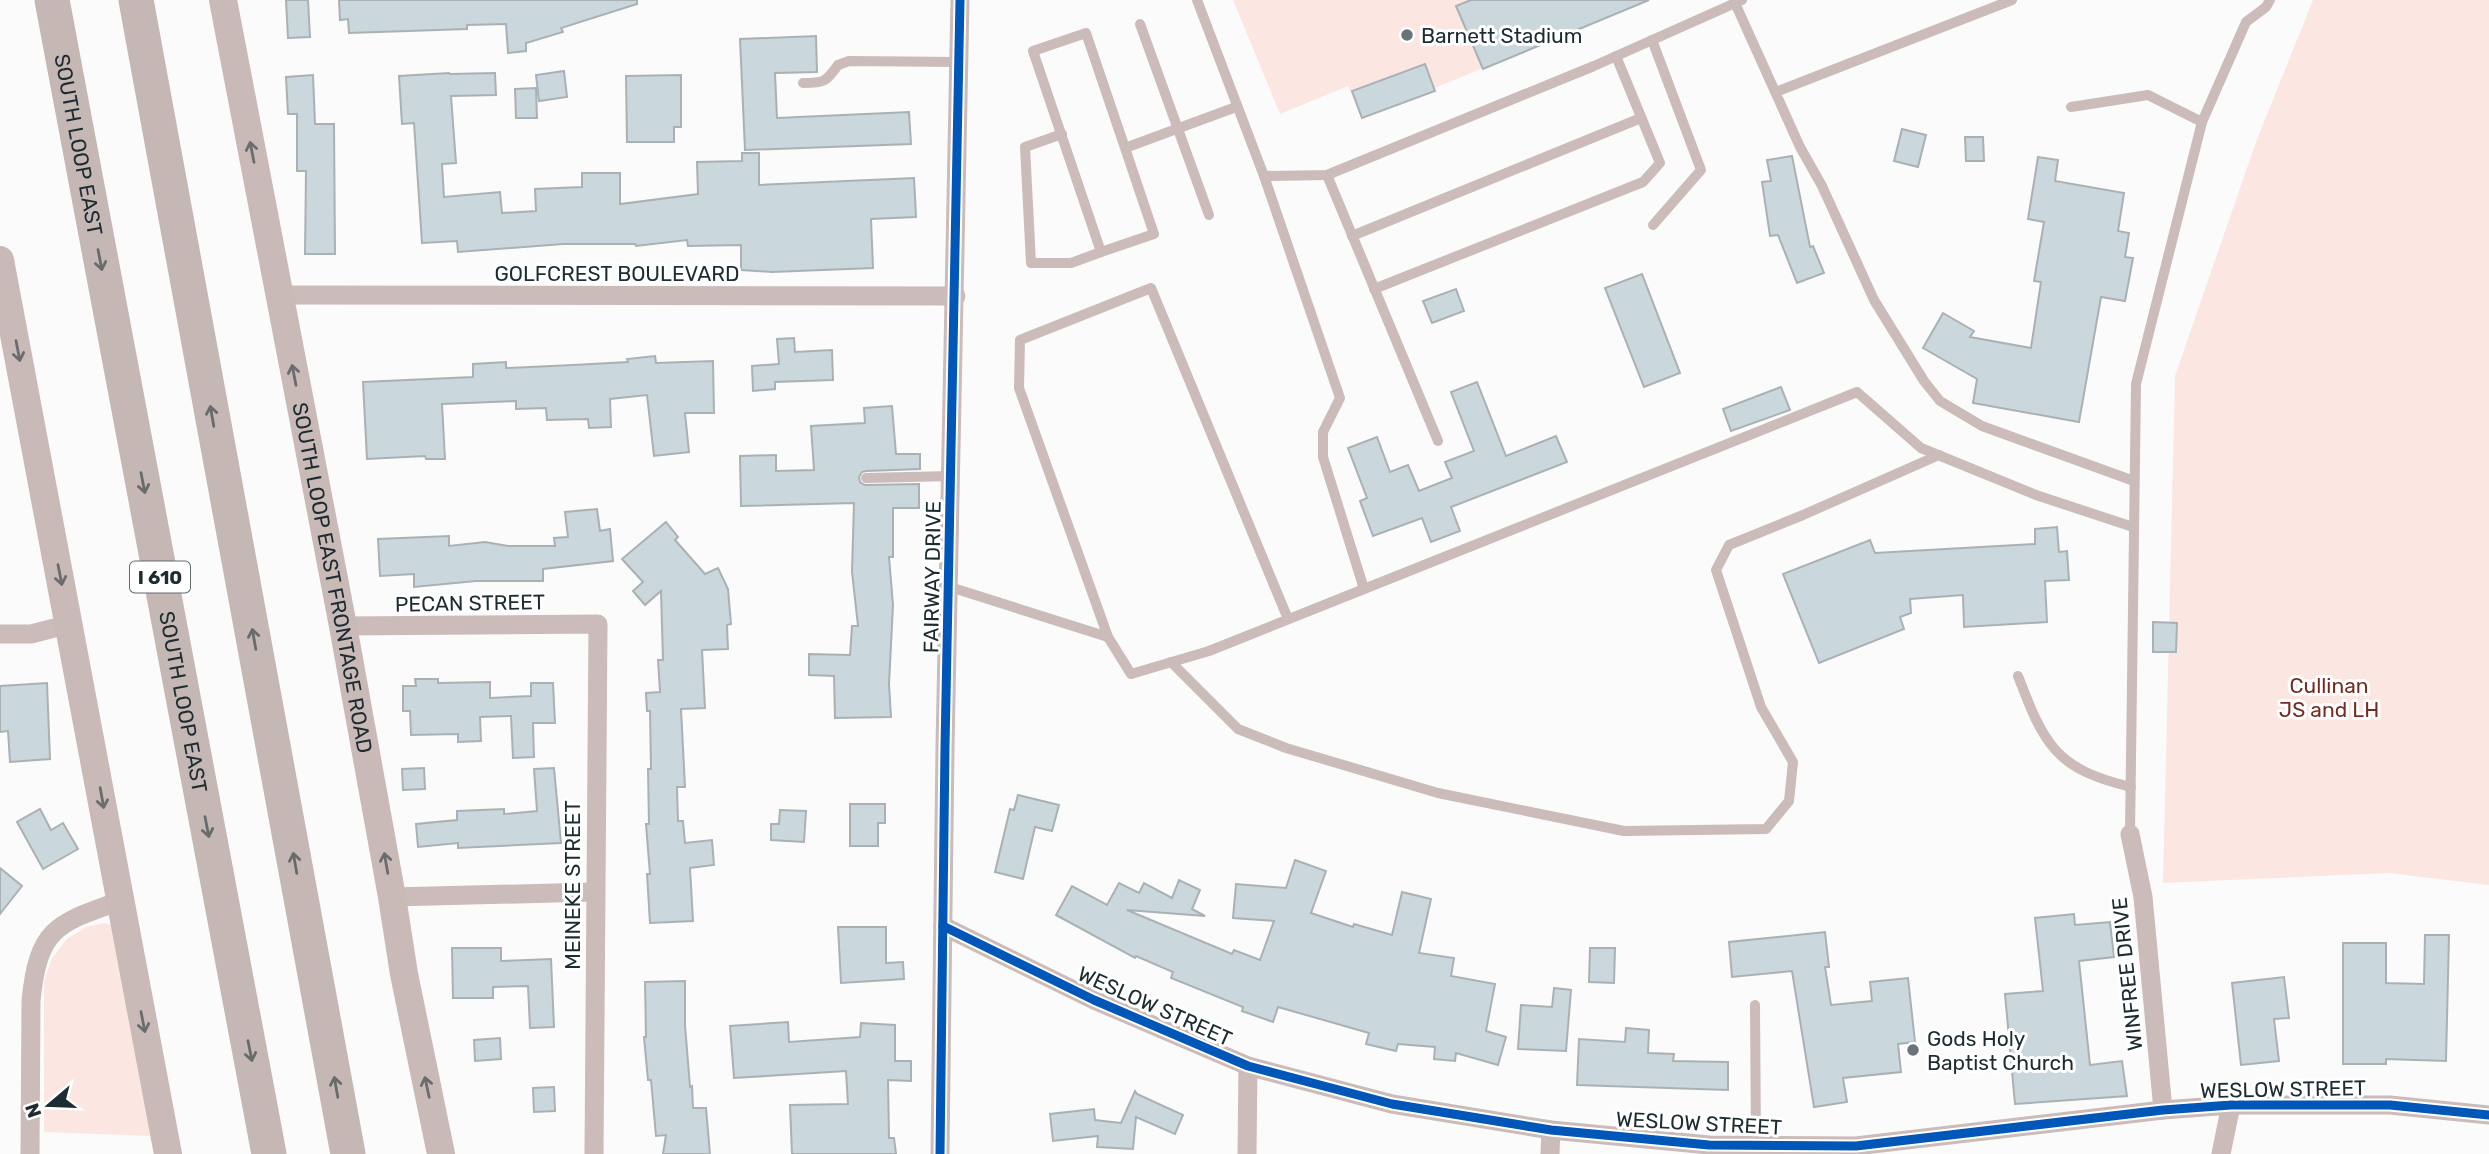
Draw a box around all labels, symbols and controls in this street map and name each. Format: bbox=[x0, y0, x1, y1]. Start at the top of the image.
place label: Barnett Stadium bbox=[1421, 23, 1582, 48]
marker: Barnett Stadium bbox=[1399, 27, 1415, 43]
street label: SOUTH LOOP EAST bbox=[50, 52, 108, 237]
one-way arrow bbox=[244, 141, 258, 163]
one-way arrow bbox=[94, 248, 108, 271]
street label: GOLFCREST BOULEVARD bbox=[494, 261, 740, 286]
one-way arrow bbox=[11, 339, 25, 362]
one-way arrow bbox=[287, 364, 301, 387]
street label: SOUTH LOOP EAST FRONTAGE ROAD bbox=[288, 400, 378, 755]
one-way arrow bbox=[205, 405, 219, 428]
one-way arrow bbox=[136, 471, 150, 494]
street label: FAIRWAY DRIVE bbox=[918, 501, 946, 653]
road number: I 610 bbox=[130, 562, 190, 592]
one-way arrow bbox=[54, 563, 68, 586]
street label: PECAN STREET bbox=[395, 589, 545, 617]
street label: SOUTH LOOP EAST bbox=[155, 609, 213, 795]
one-way arrow bbox=[246, 628, 260, 651]
park label: Cullinan JS and LH bbox=[2279, 673, 2379, 722]
one-way arrow bbox=[95, 786, 109, 809]
street label: MEINEKE STREET bbox=[560, 800, 585, 970]
one-way arrow bbox=[201, 815, 215, 838]
one-way arrow bbox=[288, 852, 301, 875]
one-way arrow bbox=[379, 853, 392, 875]
street label: WINFREE DRIVE bbox=[2107, 896, 2147, 1052]
street label: WESLOW STREET bbox=[1074, 961, 1236, 1051]
one-way arrow bbox=[137, 1010, 150, 1033]
place label: Gods Holy Baptist Church bbox=[1927, 1026, 2074, 1075]
one-way arrow bbox=[243, 1039, 257, 1062]
marker: Gods Holy Baptist Church bbox=[1905, 1042, 1921, 1058]
north arrow bbox=[14, 1070, 84, 1140]
street label: WESLOW STREET bbox=[2200, 1075, 2366, 1103]
one-way arrow bbox=[329, 1076, 342, 1099]
one-way arrow bbox=[420, 1076, 434, 1099]
text: N bbox=[20, 1100, 46, 1121]
street label: WESLOW STREET bbox=[1615, 1106, 1783, 1140]

